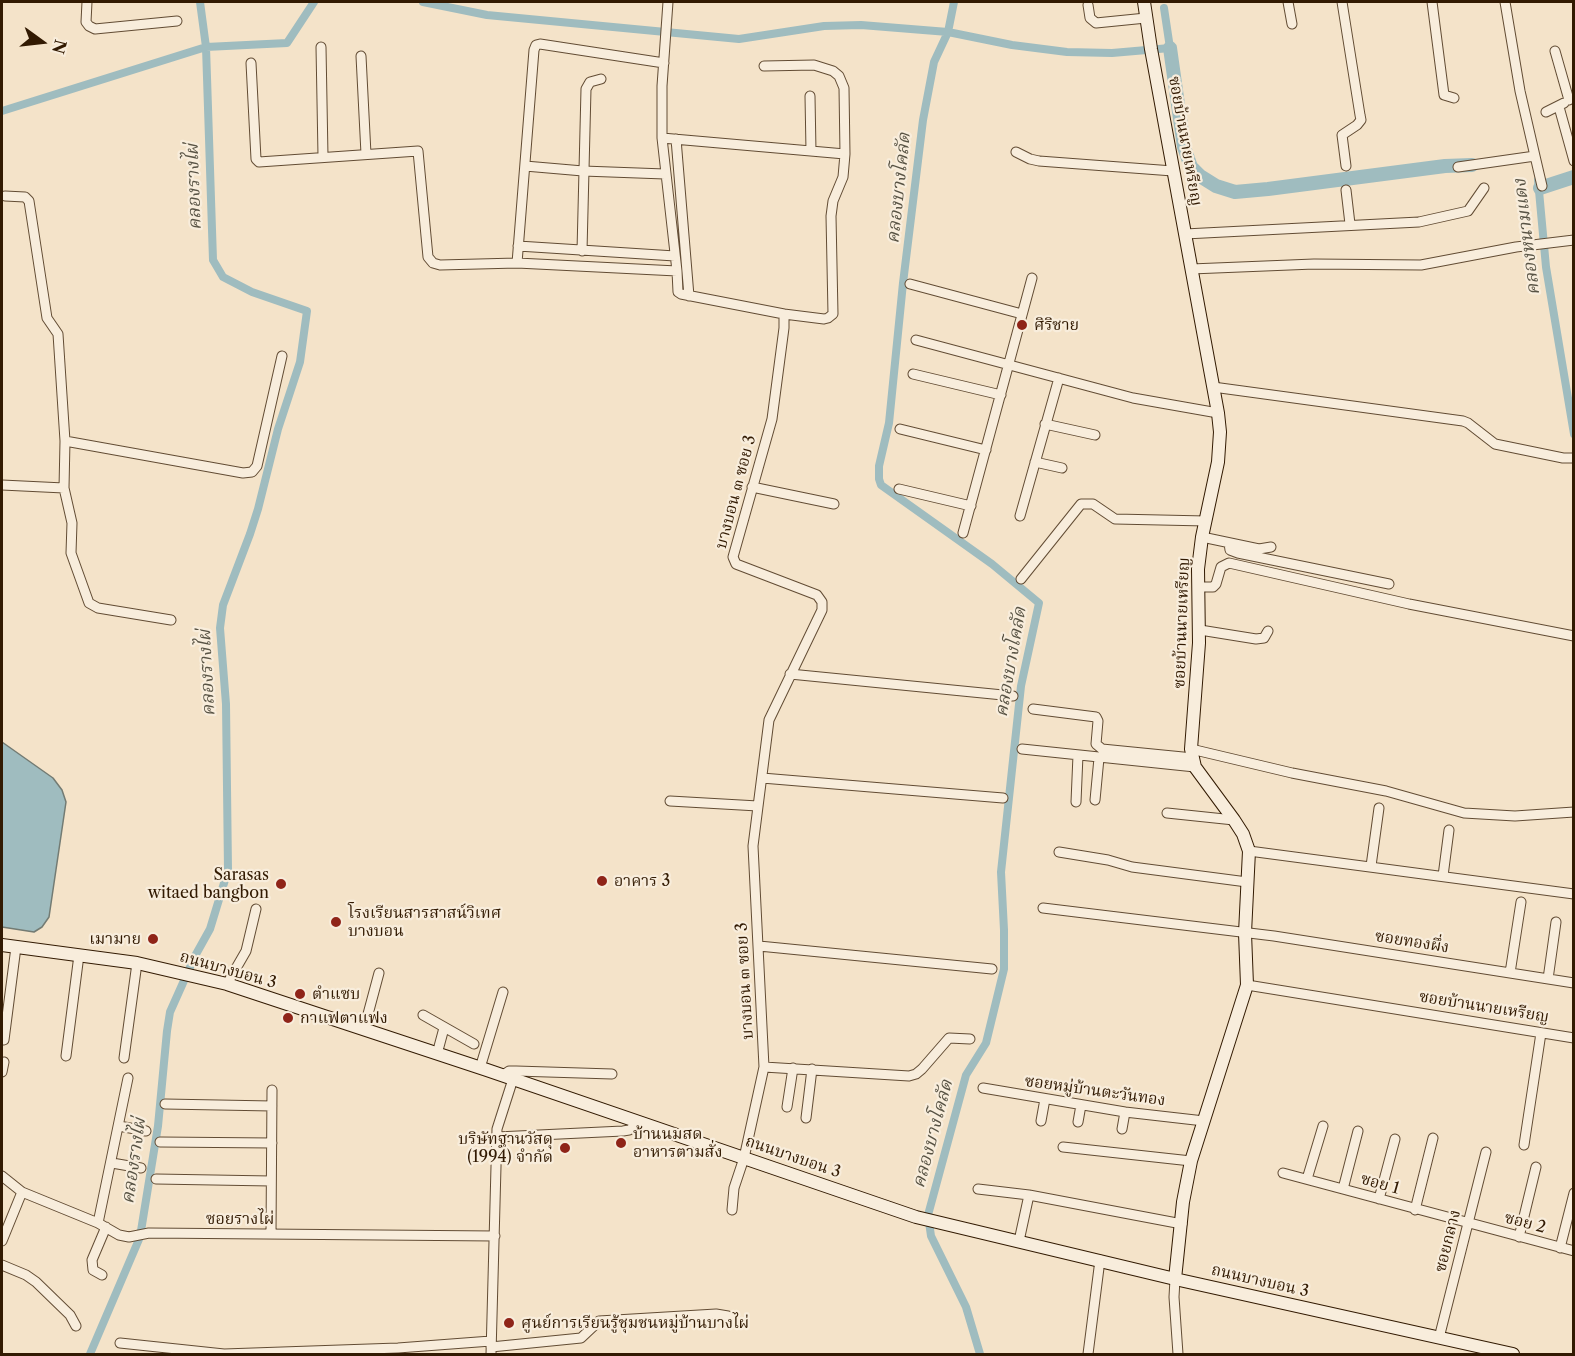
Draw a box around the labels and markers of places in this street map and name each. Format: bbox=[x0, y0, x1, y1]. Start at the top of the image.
place label: ศิริชาย bbox=[1034, 315, 1079, 335]
marker: ศิริชาย bbox=[1015, 318, 1029, 332]
place label: Sarasas witaed bangbon bbox=[148, 865, 269, 903]
place label: อาคาร 3 bbox=[614, 871, 670, 891]
marker: อาคาร 3 bbox=[595, 874, 609, 888]
marker: Sarasas witaed bangbon bbox=[274, 877, 288, 891]
place label: โรงเรียนสารสาสน์วิเทศ บางบอน bbox=[348, 903, 501, 941]
marker: โรงเรียนสารสาสน์วิเทศ บางบอน bbox=[329, 915, 343, 929]
place label: เมามาย bbox=[89, 929, 141, 949]
marker: เมามาย bbox=[146, 932, 160, 946]
place label: ตำแซบ bbox=[312, 984, 360, 1004]
marker: ตำแซบ bbox=[293, 987, 307, 1001]
place label: กาแฟตาแฟง bbox=[300, 1008, 388, 1028]
marker: กาแฟตาแฟง bbox=[281, 1011, 295, 1025]
place label: บ้านนมสด อาหารตามสั่ง bbox=[633, 1124, 722, 1162]
place label: บริษัทฐานวัสดุ (1994) จำกัด bbox=[458, 1129, 553, 1167]
marker: บ้านนมสด อาหารตามสั่ง bbox=[614, 1136, 628, 1150]
marker: บริษัทฐานวัสดุ (1994) จำกัด bbox=[558, 1141, 572, 1155]
place label: ศูนย์การเรียนรู้ชุมชนหมู่บ้านบางไผ่ bbox=[521, 1313, 749, 1333]
marker: ศูนย์การเรียนรู้ชุมชนหมู่บ้านบางไผ่ bbox=[502, 1316, 516, 1330]

